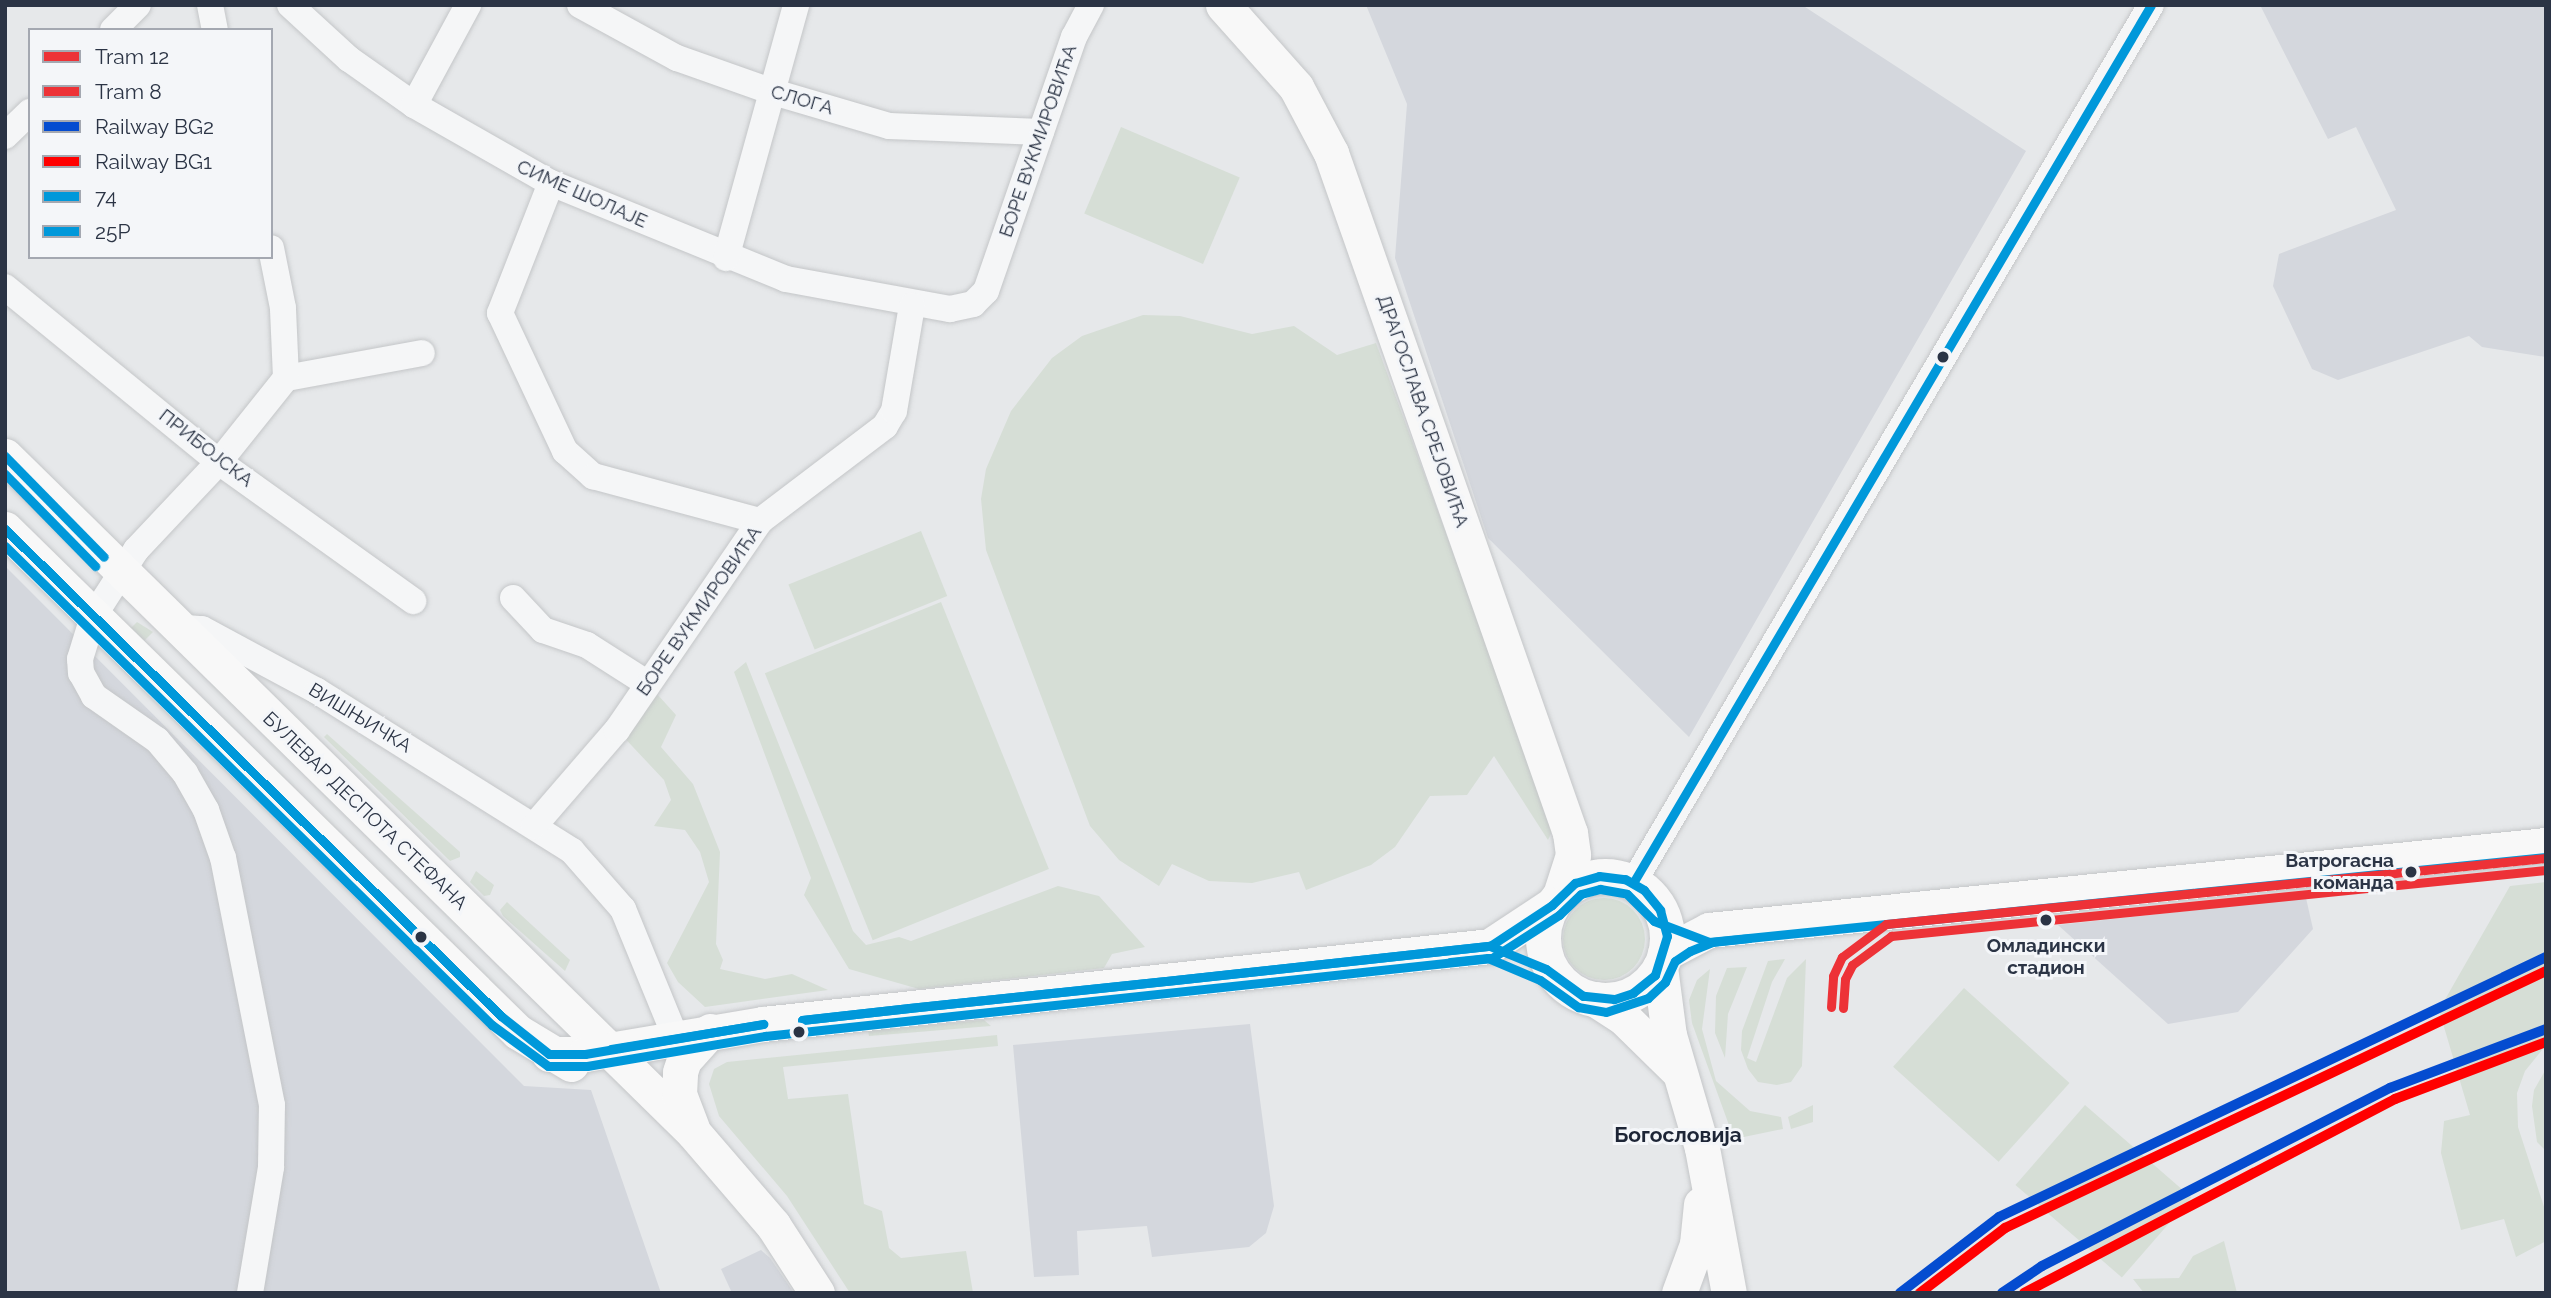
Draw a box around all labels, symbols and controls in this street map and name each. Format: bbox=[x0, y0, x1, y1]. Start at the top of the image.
legend bbox=[28, 28, 273, 259]
street label: БОРЕ ВУКМИРОВИЋА bbox=[994, 42, 1082, 240]
text: Tram 12 bbox=[95, 44, 169, 69]
text: Tram 8 bbox=[95, 79, 162, 104]
street label: СЛОГА bbox=[768, 80, 836, 120]
text: Railway BG2 bbox=[95, 114, 214, 139]
text: Railway BG1 bbox=[95, 149, 212, 174]
street label: СИМЕ ШОЛАЈЕ bbox=[513, 155, 651, 233]
text: 74 bbox=[95, 184, 117, 209]
text: 25P bbox=[95, 219, 130, 244]
street label: ДРАГОСЛАВА СРЕЈОВИЋА bbox=[1372, 291, 1474, 531]
unlabelled marker bbox=[1936, 350, 1950, 364]
street label: ПРИБОЈСКА bbox=[154, 404, 258, 492]
street label: БОРЕ ВУКМИРОВИЋА bbox=[632, 522, 766, 700]
street label: ВИШЊИЧКА bbox=[304, 678, 416, 758]
street label: БУЛЕВАР ДЕСПОТА СТЕФАНА bbox=[258, 707, 472, 915]
place label: Ватрогасна команда bbox=[2285, 850, 2394, 894]
marker: Ватрогасна команда bbox=[2400, 861, 2422, 883]
marker: Омладински стадион bbox=[2035, 909, 2057, 931]
unlabelled marker bbox=[414, 930, 428, 944]
place label: Омладински стадион bbox=[1987, 935, 2105, 979]
unlabelled marker bbox=[792, 1025, 806, 1039]
district label: Богословија bbox=[1614, 1122, 1742, 1148]

